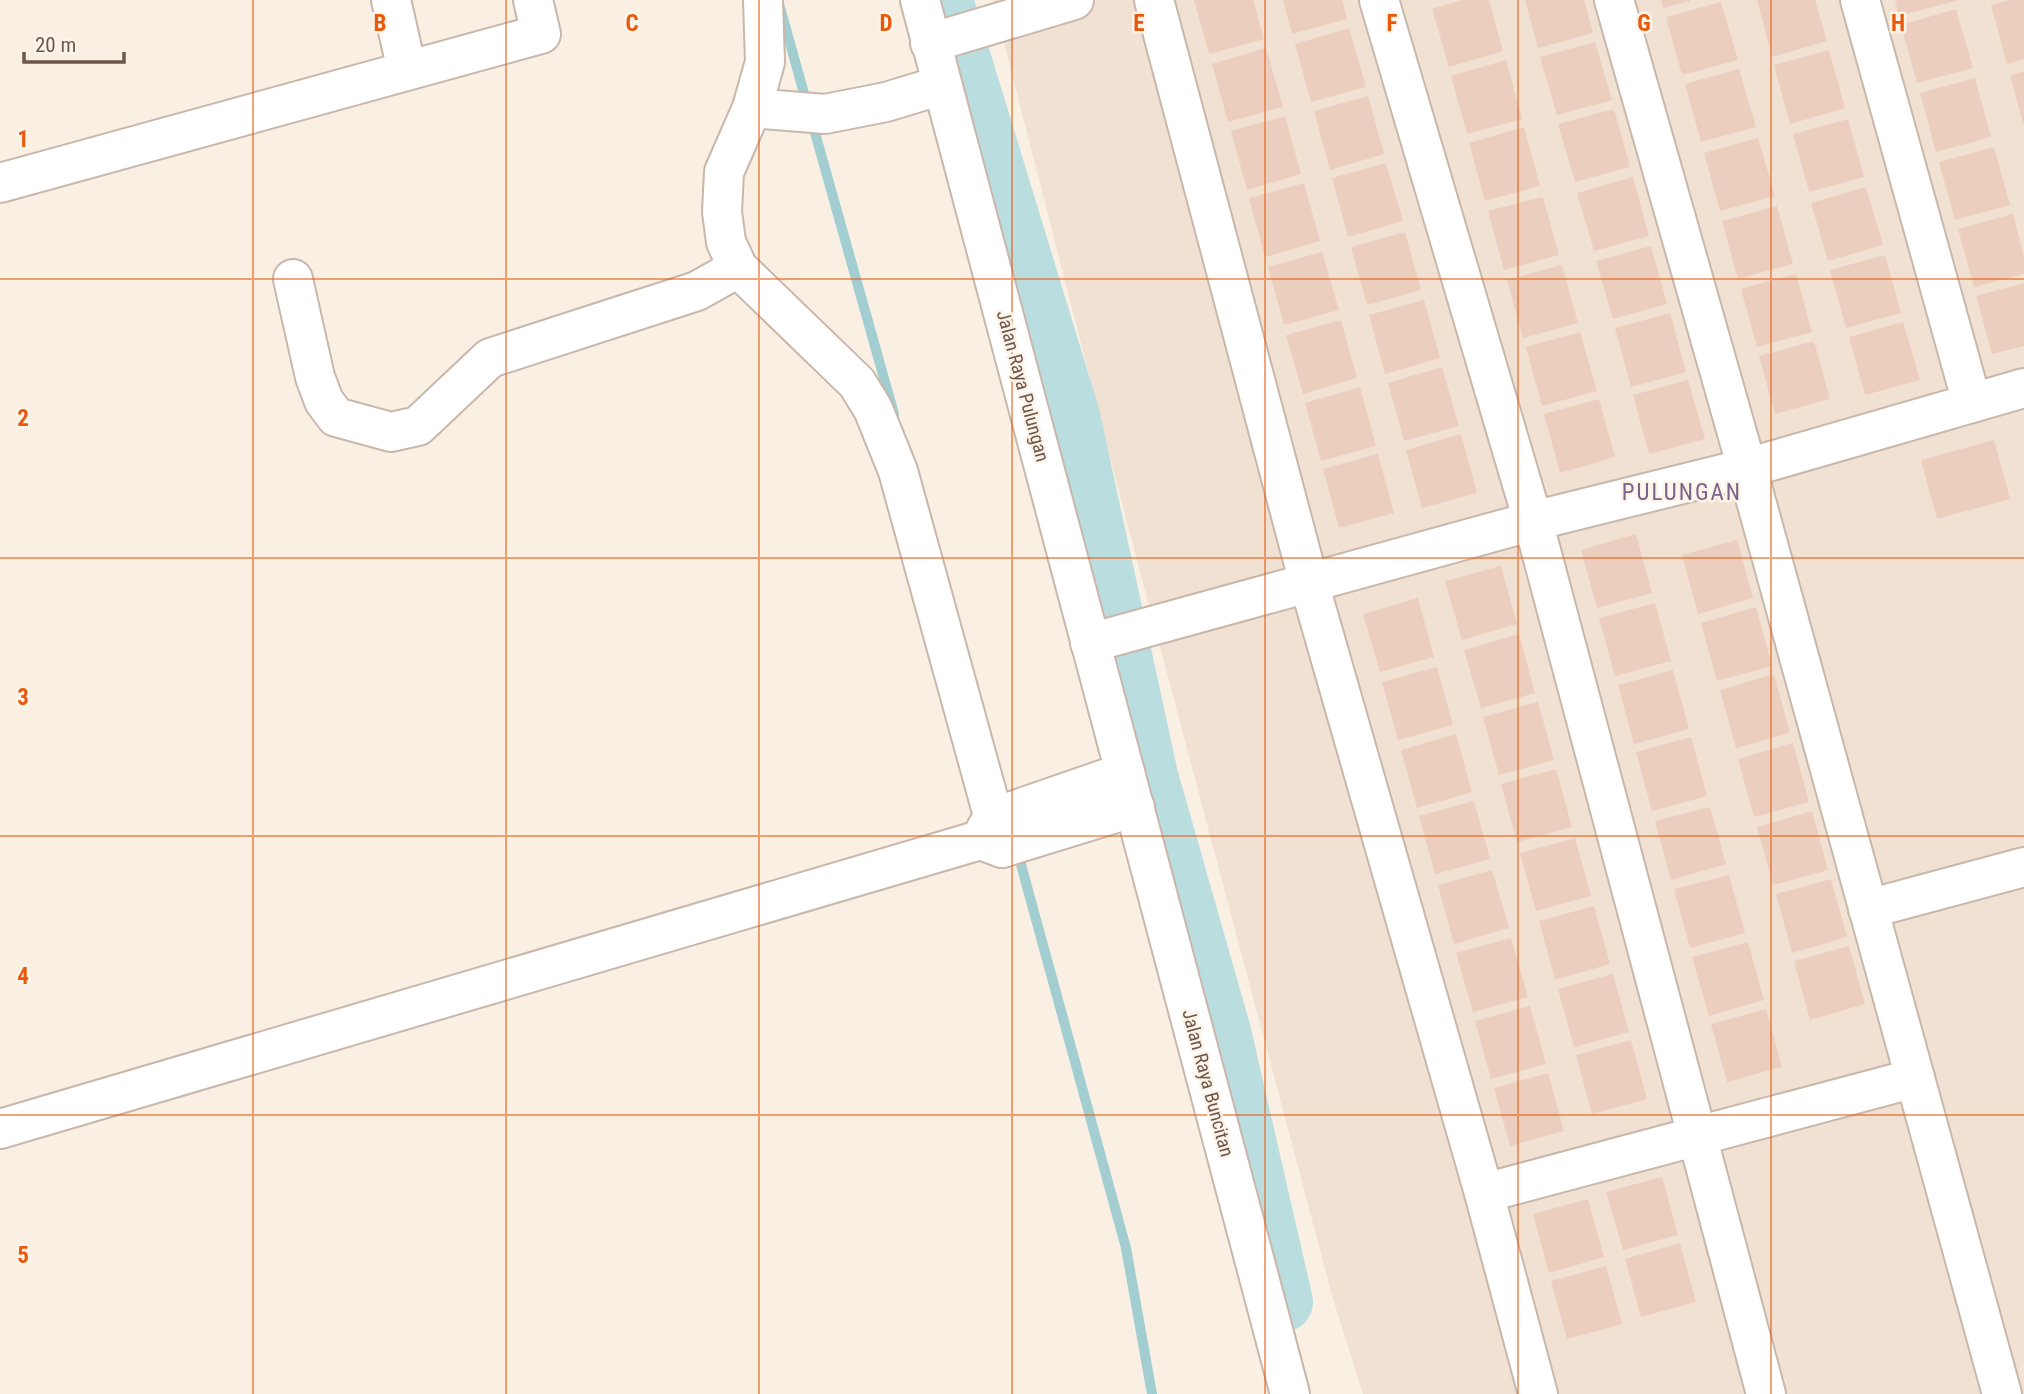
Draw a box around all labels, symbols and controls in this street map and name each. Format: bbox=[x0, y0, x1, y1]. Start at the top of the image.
text: B bbox=[374, 10, 386, 37]
text: C bbox=[625, 10, 639, 37]
text: D bbox=[880, 10, 893, 37]
text: E bbox=[1133, 10, 1145, 37]
text: F bbox=[1387, 10, 1398, 37]
text: G bbox=[1637, 10, 1651, 37]
text: H bbox=[1891, 10, 1905, 37]
scale bar bbox=[24, 21, 124, 65]
text: 20 m bbox=[35, 33, 76, 57]
text: 1 bbox=[17, 126, 29, 153]
street label: Jalan Raya Pulungan bbox=[992, 308, 1054, 464]
text: 2 bbox=[17, 405, 29, 432]
district label: PULUNGAN bbox=[1622, 479, 1742, 506]
text: 3 bbox=[17, 684, 29, 711]
text: 4 bbox=[17, 963, 29, 990]
street label: Jalan Raya Buncitan bbox=[1177, 1007, 1239, 1159]
text: 5 bbox=[17, 1242, 29, 1269]

